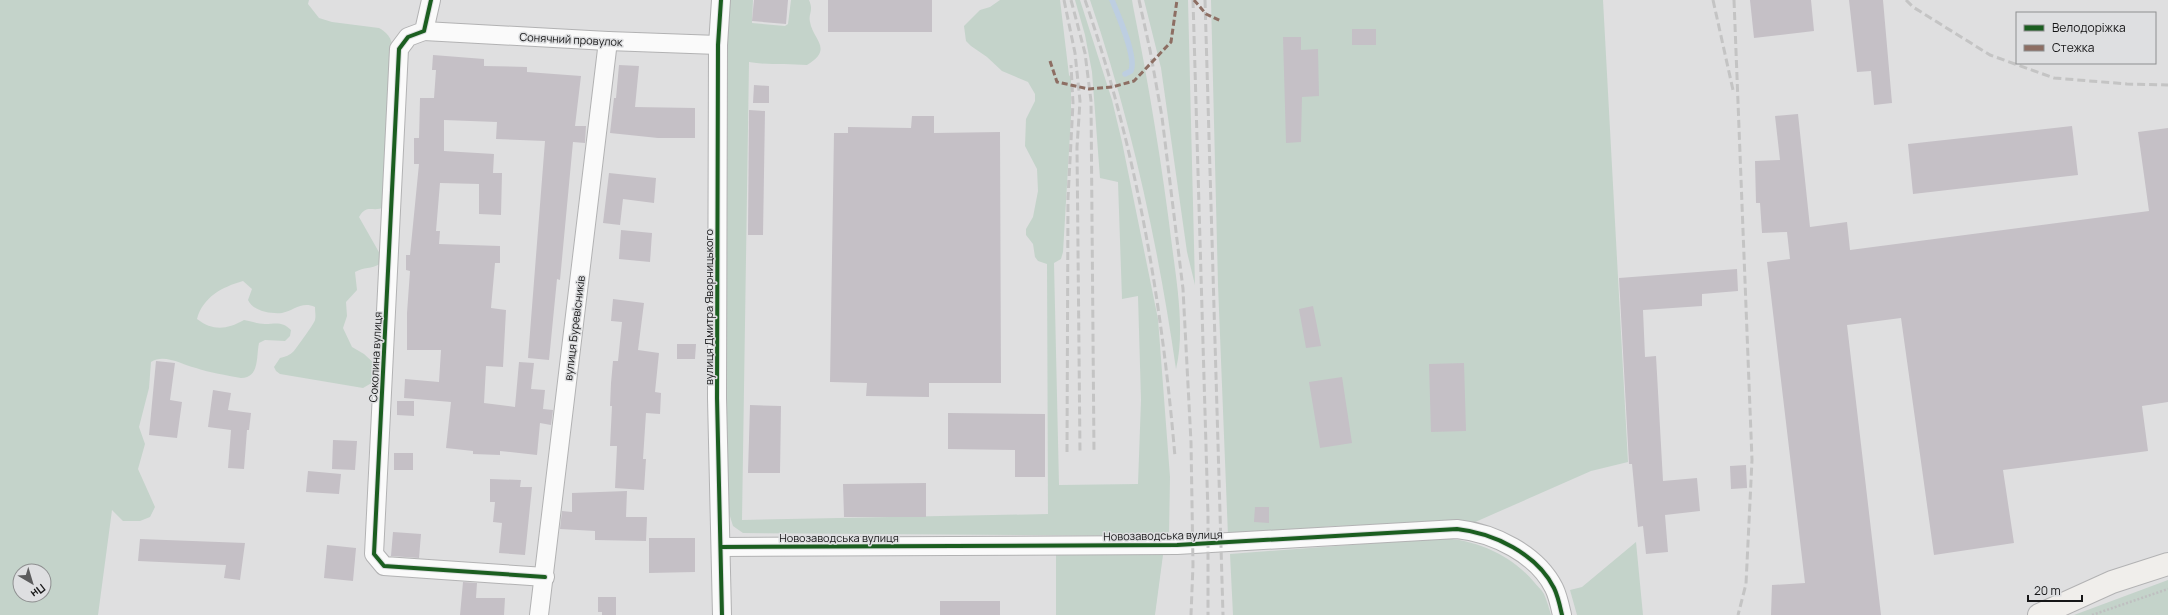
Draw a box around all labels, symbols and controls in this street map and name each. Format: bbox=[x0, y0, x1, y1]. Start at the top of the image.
legend bbox=[2016, 12, 2156, 64]
text: Велодоріжка bbox=[2052, 19, 2126, 36]
street label: Сонячний провулок bbox=[519, 29, 623, 49]
text: Стежка bbox=[2052, 39, 2094, 56]
street label: вулиця Дмитра Яворницького bbox=[701, 228, 716, 385]
street label: вулиця Буревісників bbox=[560, 275, 588, 381]
street label: Соколина вулиця bbox=[365, 311, 385, 403]
street label: Новозаводська вулиця bbox=[1103, 526, 1223, 544]
street label: Новозаводська вулиця bbox=[779, 530, 899, 545]
north arrow bbox=[12, 563, 52, 603]
scale bar bbox=[2028, 577, 2082, 603]
text: Пн bbox=[28, 581, 49, 602]
text: 20 m bbox=[2034, 582, 2061, 599]

